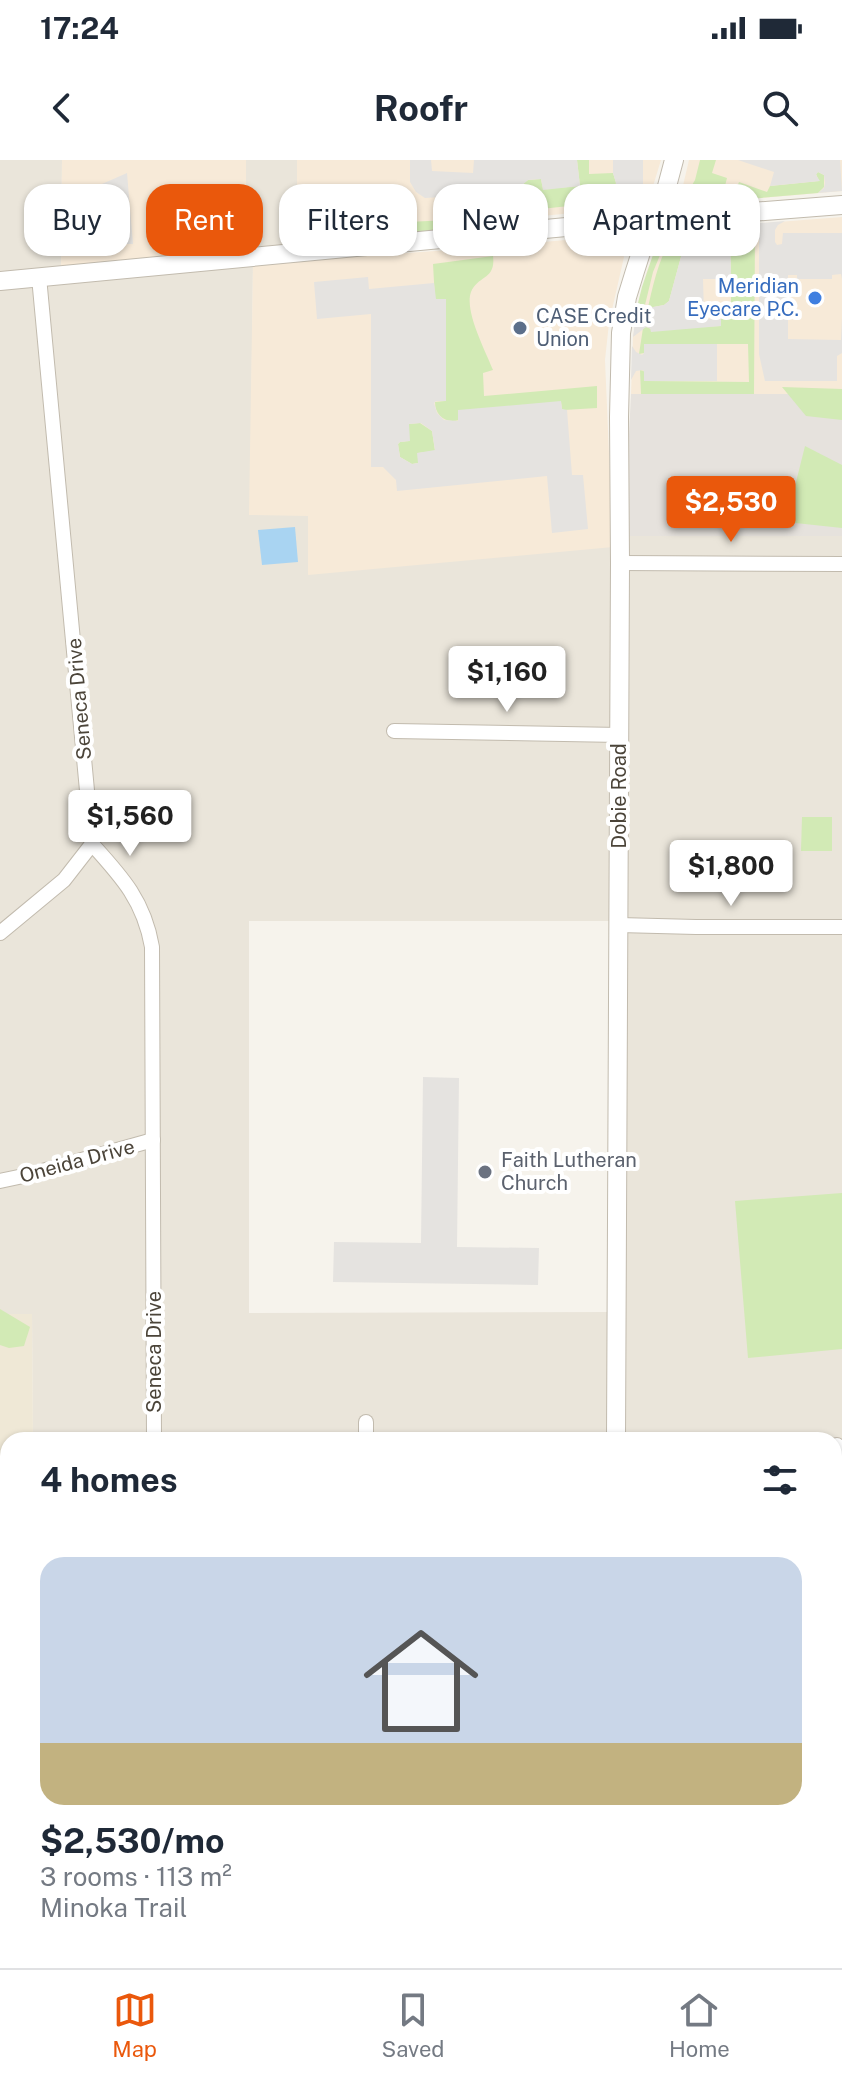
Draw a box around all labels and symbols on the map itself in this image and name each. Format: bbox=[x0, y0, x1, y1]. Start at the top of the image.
place label: Meridian Eyecare P.C. bbox=[687, 274, 799, 321]
marker: Meridian Eyecare P.C. bbox=[806, 289, 824, 307]
place label: CASE Credit Union bbox=[536, 304, 652, 351]
marker: CASE Credit Union bbox=[511, 319, 529, 337]
pin: $2,530 bbox=[666, 476, 796, 544]
street label: Seneca Drive bbox=[62, 637, 96, 761]
pin: $1,160 bbox=[442, 646, 572, 714]
street label: Dobie Road bbox=[607, 743, 631, 849]
pin: $1,560 bbox=[65, 790, 195, 858]
pin: $1,800 bbox=[666, 840, 796, 908]
street label: Oneida Drive bbox=[17, 1134, 137, 1188]
place label: Faith Lutheran Church bbox=[501, 1148, 637, 1195]
marker: Faith Lutheran Church bbox=[476, 1163, 494, 1181]
street label: Seneca Drive bbox=[142, 1291, 166, 1413]

